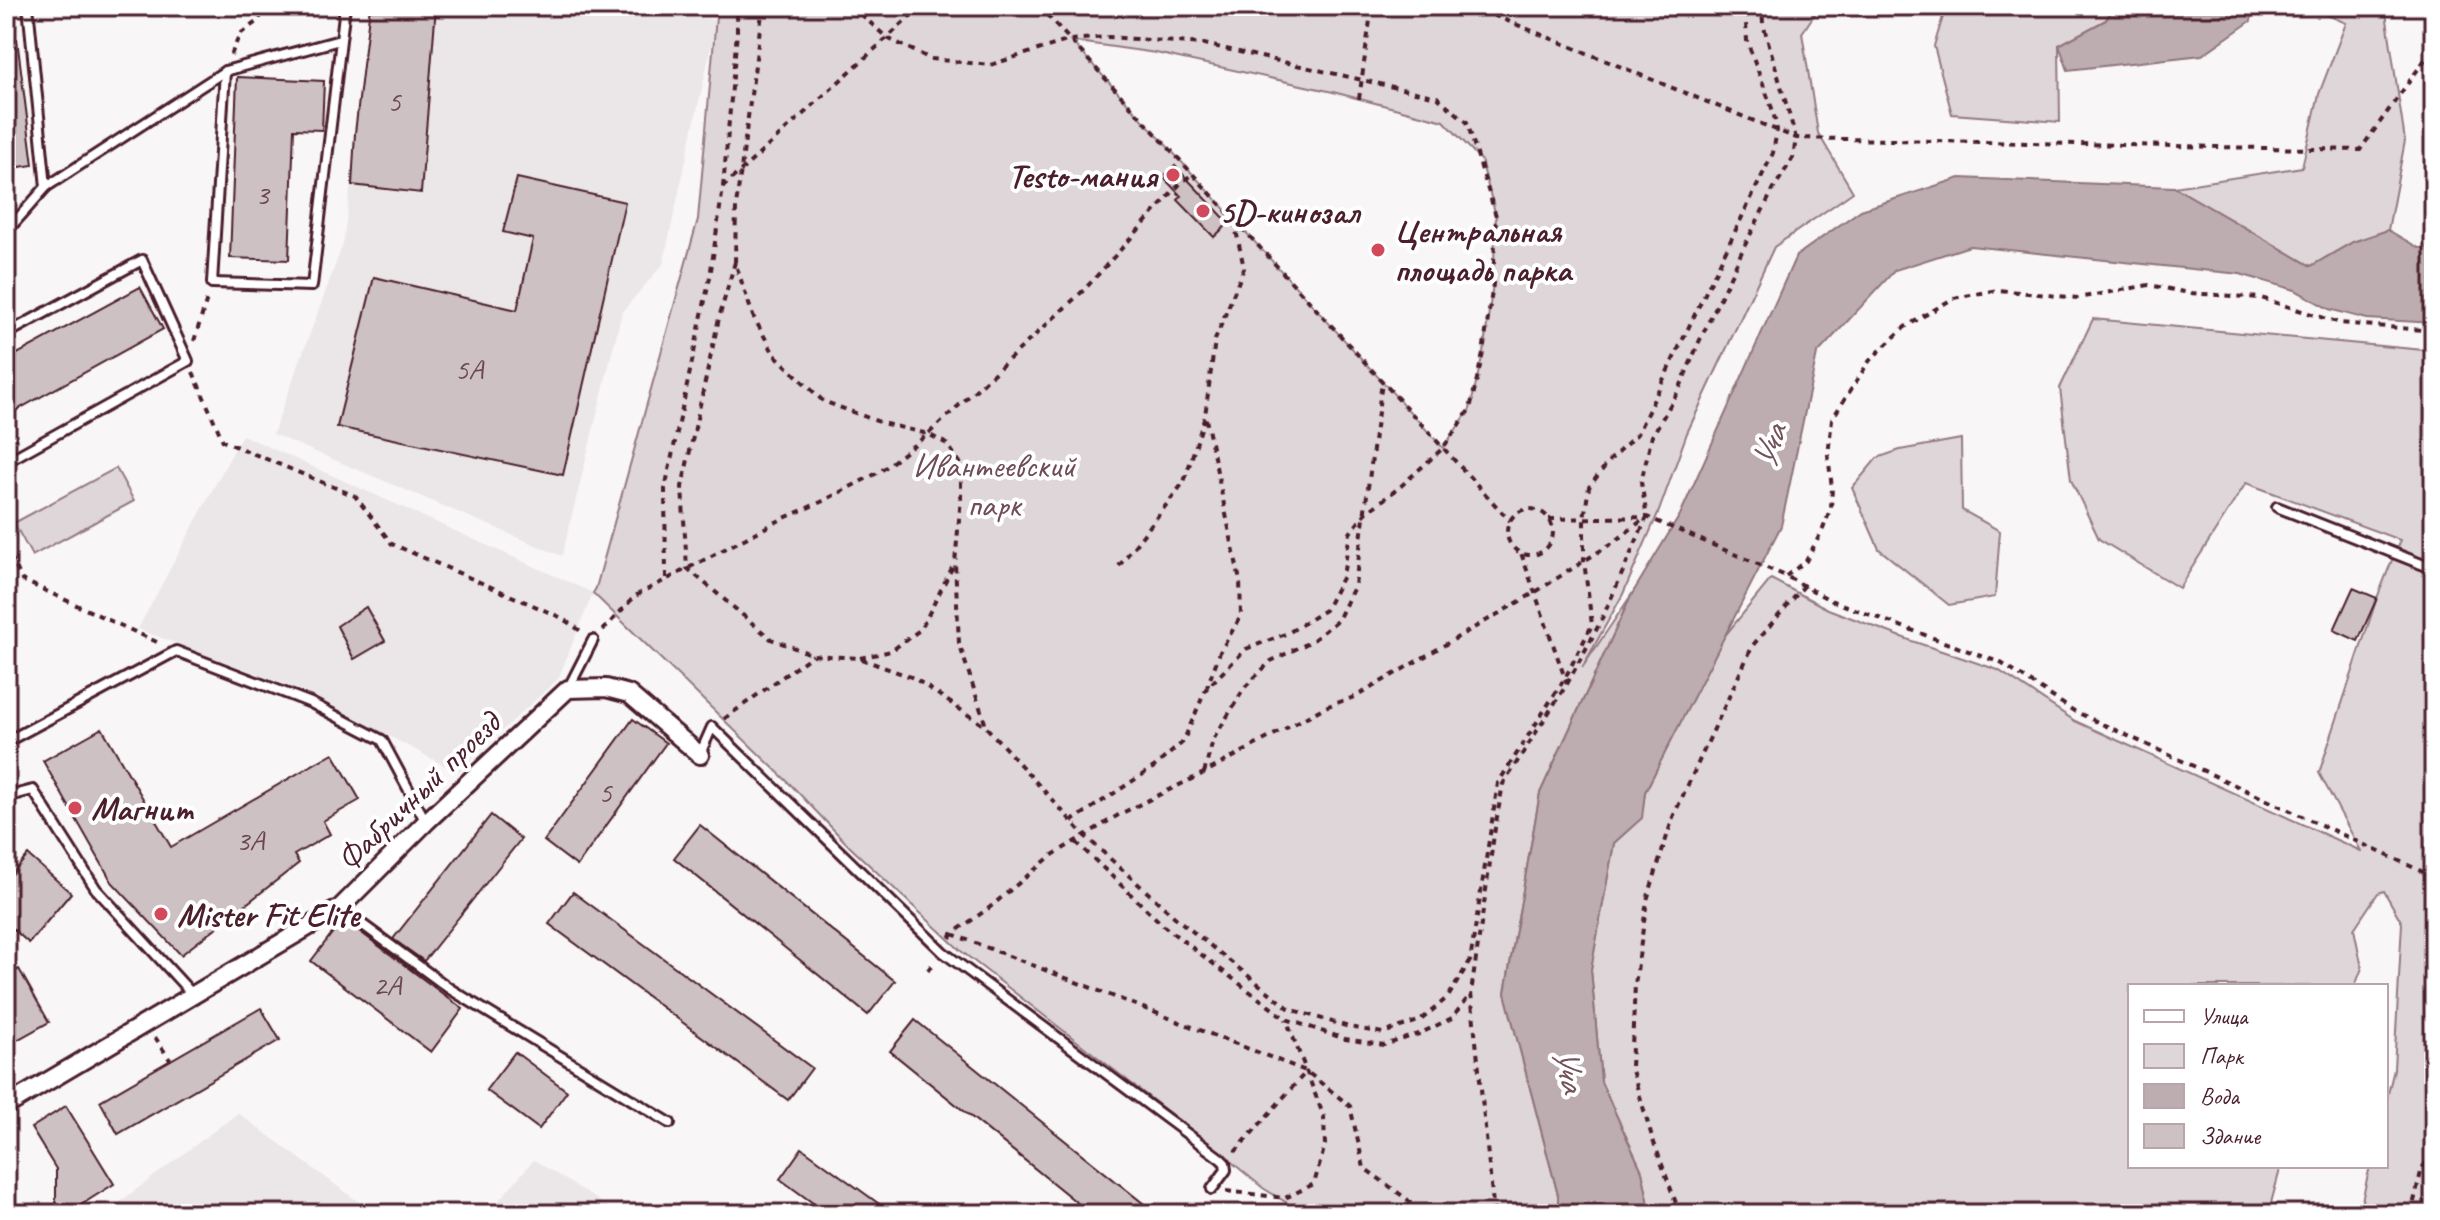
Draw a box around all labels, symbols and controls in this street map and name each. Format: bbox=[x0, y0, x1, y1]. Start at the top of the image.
house number: 5 bbox=[387, 82, 402, 120]
place label: Testo-мания bbox=[1008, 154, 1160, 197]
marker: Testo-мания bbox=[1164, 166, 1182, 184]
house number: 3 bbox=[255, 175, 271, 213]
place label: 5D-кинозал bbox=[1219, 190, 1362, 233]
marker: 5D-кинозал bbox=[1194, 202, 1212, 220]
place label: Центральная площадь парка bbox=[1394, 209, 1574, 291]
marker: Центральная площадь парка bbox=[1369, 241, 1387, 259]
house number: 5А bbox=[455, 350, 485, 388]
water label: Уча bbox=[1741, 416, 1798, 475]
park label: Ивантеевский парк bbox=[913, 444, 1077, 526]
street label: Фабричный проезд bbox=[327, 700, 511, 880]
house number: 5 bbox=[598, 773, 613, 811]
place label: Магнит bbox=[91, 787, 195, 830]
marker: Магнит bbox=[66, 799, 84, 817]
house number: 3А bbox=[236, 821, 266, 859]
place label: Mister Fit Elite bbox=[177, 893, 362, 936]
marker: Mister Fit Elite bbox=[152, 905, 170, 923]
house number: 2А bbox=[373, 966, 403, 1004]
legend bbox=[2128, 984, 2388, 1168]
text: Улица bbox=[2200, 1001, 2249, 1031]
text: Парк bbox=[2200, 1041, 2245, 1071]
water label: Уча bbox=[1541, 1042, 1598, 1099]
text: Вода bbox=[2200, 1081, 2240, 1111]
text: Здание bbox=[2200, 1121, 2262, 1151]

